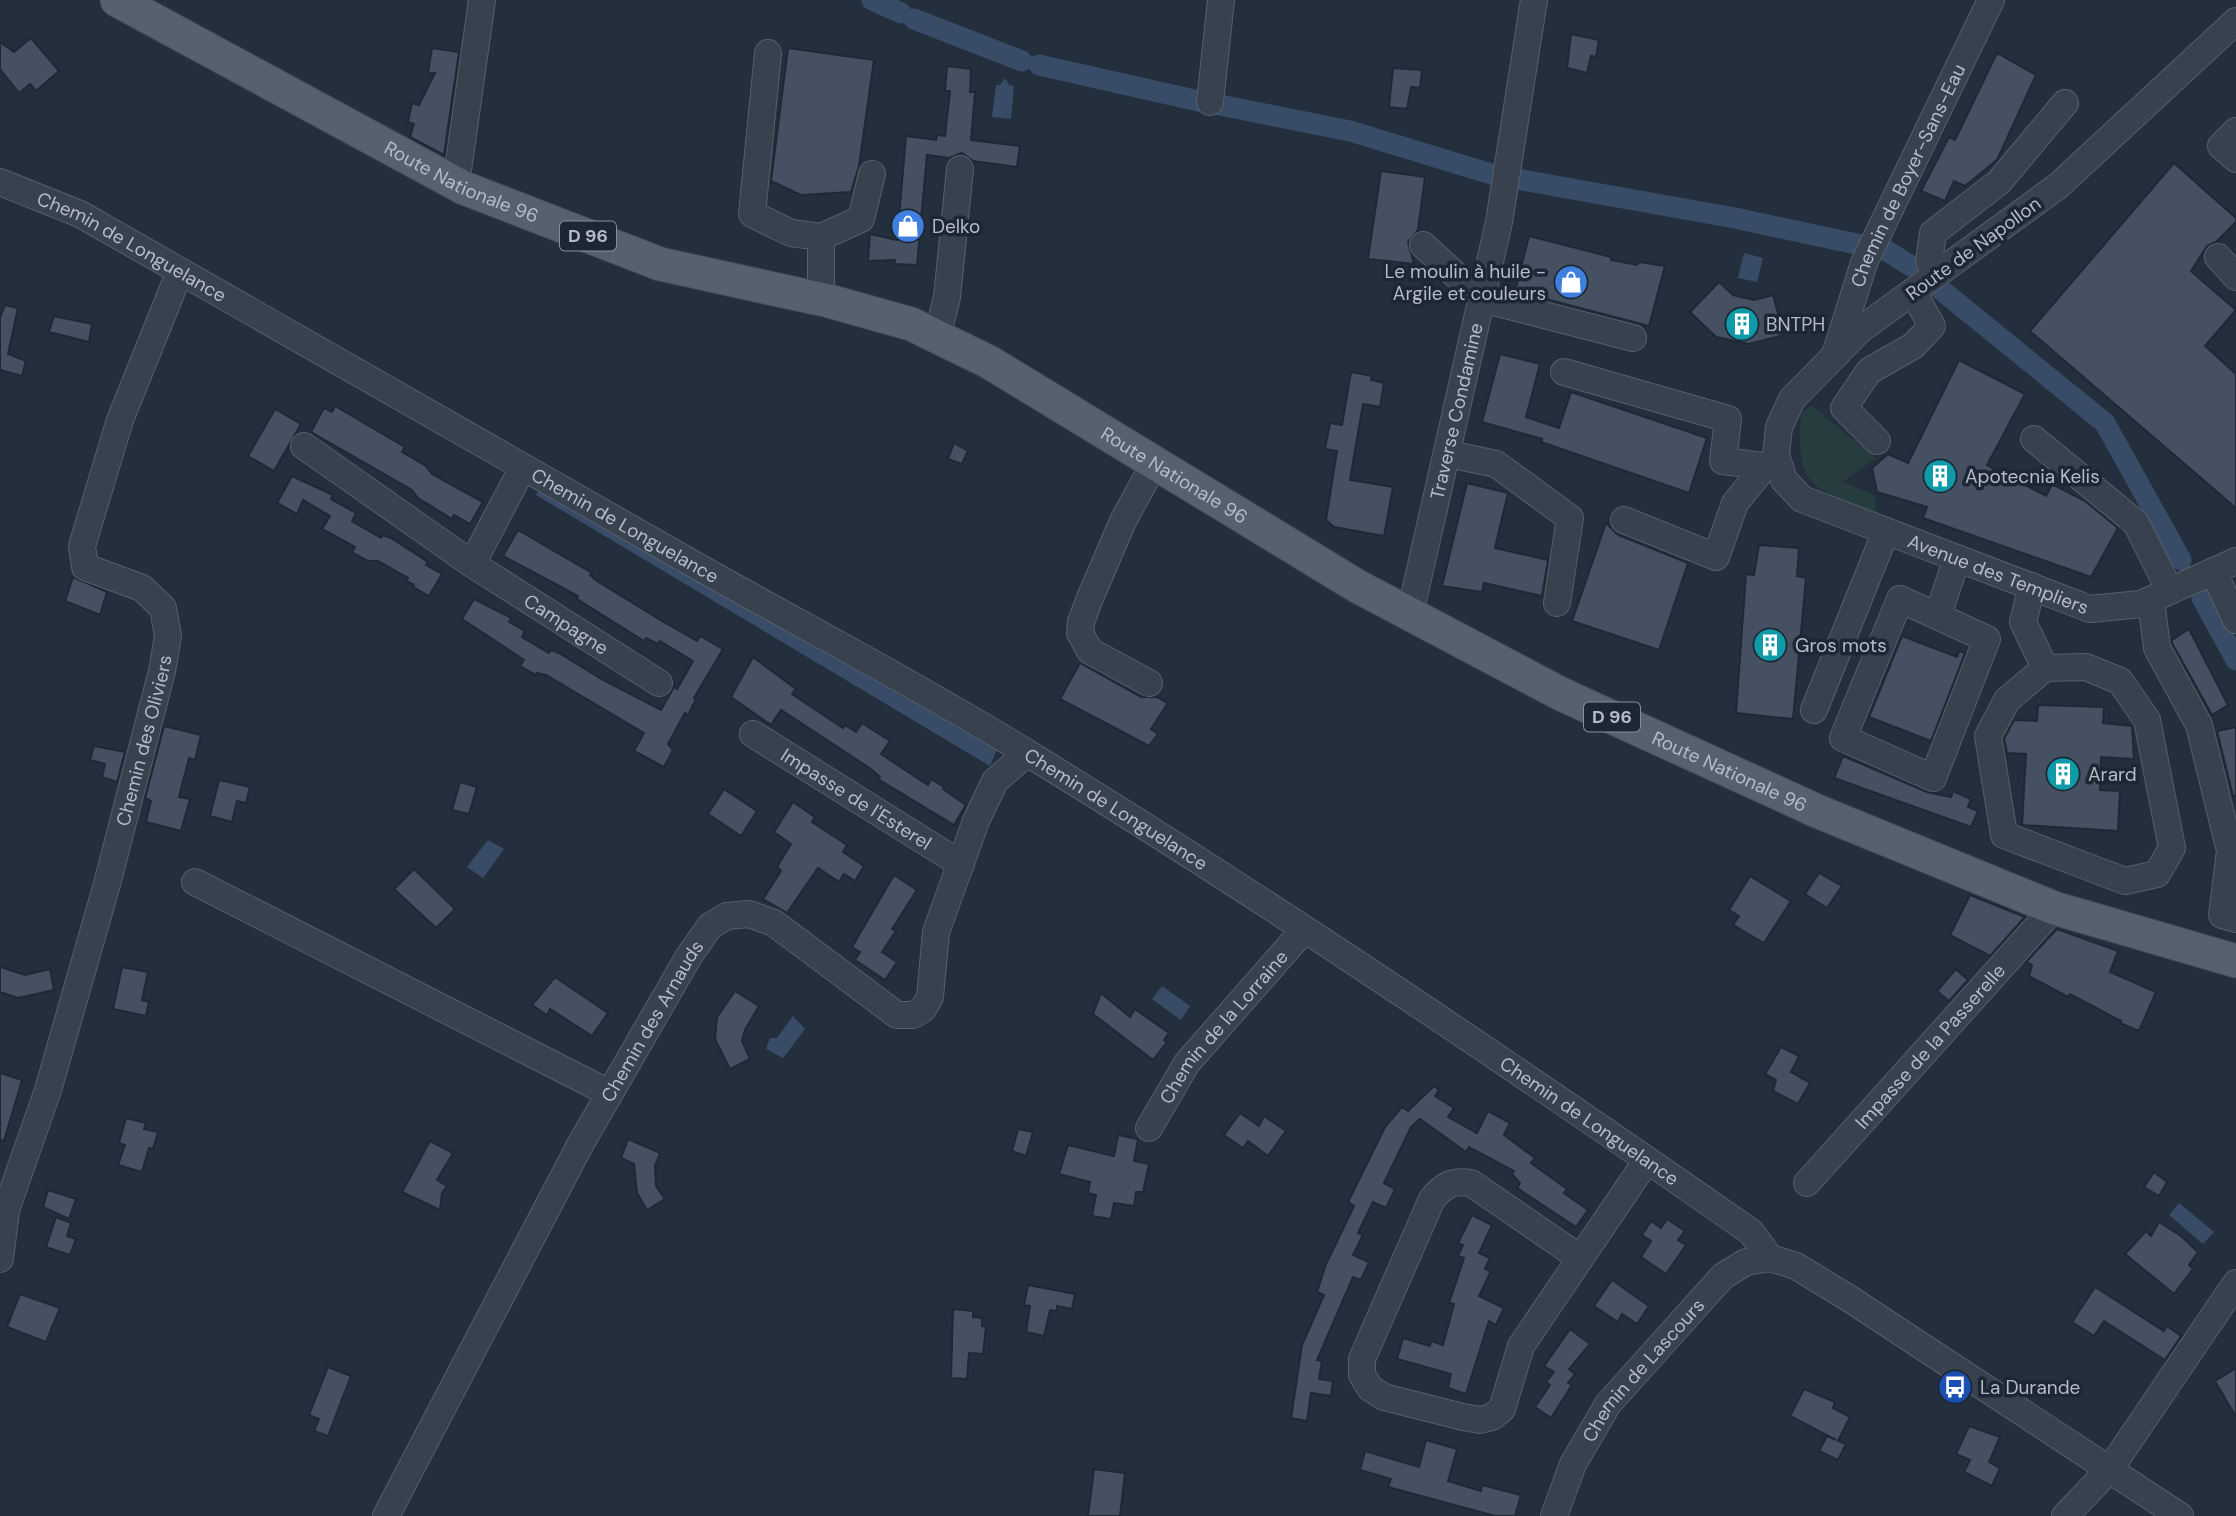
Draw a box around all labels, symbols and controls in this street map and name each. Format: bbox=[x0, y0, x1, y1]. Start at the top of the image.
street label: Chemin de Boyer-Sans-Eau bbox=[1845, 60, 1971, 290]
street label: Route Nationale 96 bbox=[380, 135, 542, 229]
street label: Chemin de Longuelance bbox=[33, 186, 231, 308]
street label: Route de Napollon bbox=[1901, 191, 2046, 306]
shop icon: Delko bbox=[889, 207, 927, 245]
place label: Delko bbox=[932, 214, 980, 239]
road number: D 96 bbox=[560, 222, 616, 250]
place label: Le moulin à huile - Argile et couleurs bbox=[1385, 259, 1546, 306]
shop icon: Le moulin à huile - Argile et couleurs bbox=[1552, 263, 1590, 301]
building icon: BNTPH bbox=[1723, 305, 1761, 343]
place label: BNTPH bbox=[1766, 312, 1825, 337]
street label: Traverse Condamine bbox=[1424, 320, 1489, 502]
street label: Route Nationale 96 bbox=[1096, 421, 1252, 530]
building icon: Apotecnia Kelis bbox=[1921, 457, 1959, 495]
street label: Chemin de Longuelance bbox=[527, 462, 723, 589]
place label: Apotecnia Kelis bbox=[1965, 464, 2100, 489]
street label: Avenue des Templiers bbox=[1904, 529, 2092, 620]
street label: Campagne bbox=[519, 588, 613, 661]
building icon: Gros mots bbox=[1751, 626, 1789, 664]
place label: Gros mots bbox=[1795, 633, 1887, 658]
street label: Chemin des Oliviers bbox=[110, 653, 178, 829]
road number: D 96 bbox=[1584, 702, 1640, 732]
street label: Route Nationale 96 bbox=[1648, 725, 1811, 818]
street label: Chemin de Longuelance bbox=[1020, 742, 1212, 876]
street label: Impasse de l'Esterel bbox=[776, 743, 936, 856]
building icon: Arard bbox=[2044, 755, 2082, 793]
place label: Arard bbox=[2088, 762, 2137, 787]
street label: Chemin des Arnauds bbox=[595, 935, 709, 1107]
street label: Chemin de la Lorraine bbox=[1154, 945, 1294, 1109]
street label: Impasse de la Passerelle bbox=[1850, 959, 2011, 1134]
street label: Chemin de Longuelance bbox=[1495, 1051, 1684, 1191]
street label: Chemin de Lascours bbox=[1577, 1293, 1710, 1447]
bus stop icon: La Durande bbox=[1936, 1368, 1974, 1406]
place label: La Durande bbox=[1980, 1375, 2080, 1400]

